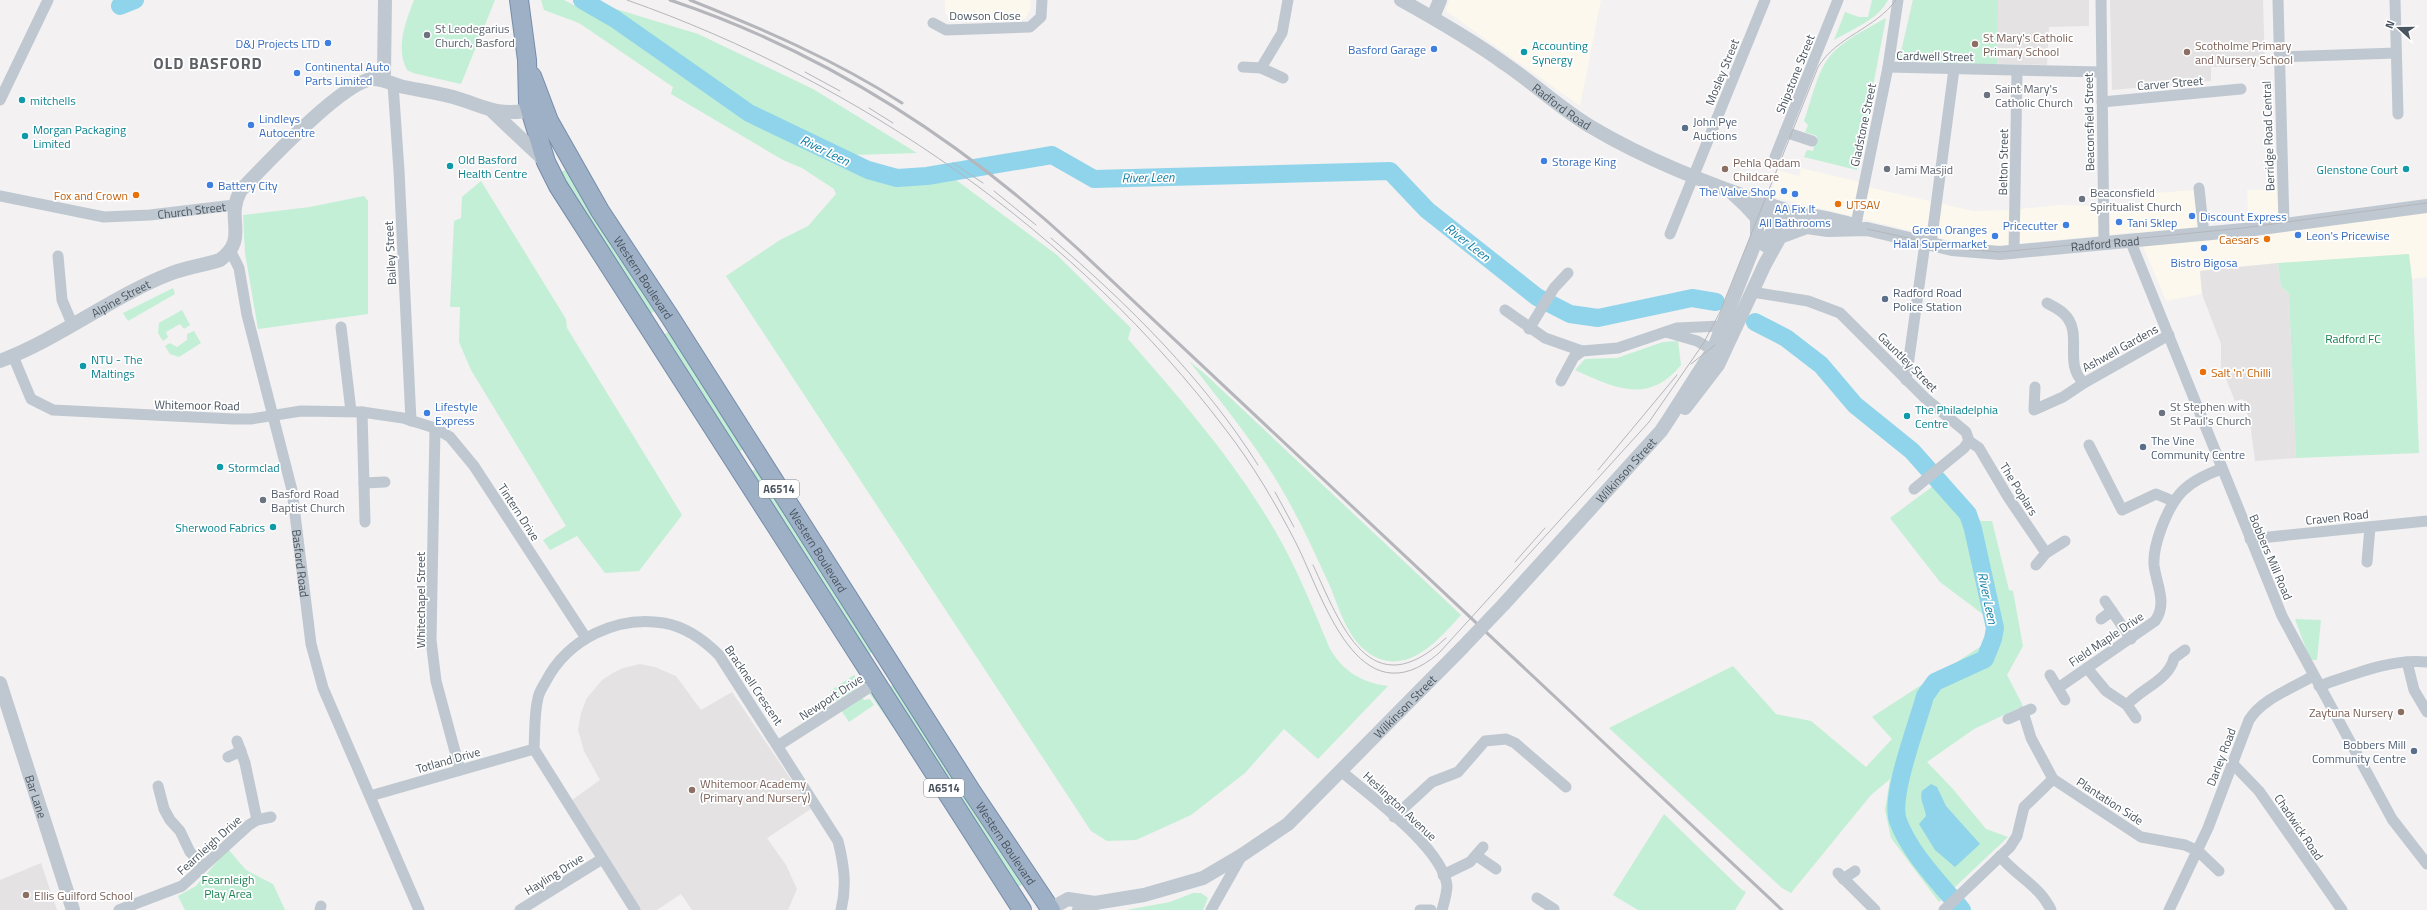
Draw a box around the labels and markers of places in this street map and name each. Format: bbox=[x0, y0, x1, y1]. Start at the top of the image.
place label: St Leodegarius Church, Basford bbox=[435, 19, 515, 52]
place label: St Mary's Catholic Primary School bbox=[1983, 28, 2073, 61]
marker: St Leodegarius Church, Basford bbox=[422, 30, 432, 40]
place label: D&J Projects LTD bbox=[235, 34, 320, 53]
place label: Accounting Synergy bbox=[1532, 36, 1588, 69]
place label: Scotholme Primary and Nursery School bbox=[2195, 36, 2293, 69]
marker: D&J Projects LTD bbox=[323, 38, 333, 48]
marker: St Mary's Catholic Primary School bbox=[1970, 39, 1980, 49]
place label: Basford Garage bbox=[1348, 40, 1426, 59]
marker: Basford Garage bbox=[1429, 44, 1439, 54]
marker: Accounting Synergy bbox=[1519, 47, 1529, 57]
marker: Scotholme Primary and Nursery School bbox=[2182, 47, 2192, 57]
place label: Continental Auto Parts Limited bbox=[305, 57, 390, 90]
marker: Continental Auto Parts Limited bbox=[292, 68, 302, 78]
place label: Saint Mary's Catholic Church bbox=[1995, 79, 2073, 112]
marker: Saint Mary's Catholic Church bbox=[1982, 90, 1992, 100]
place label: mitchells bbox=[30, 91, 76, 110]
marker: mitchells bbox=[17, 95, 27, 105]
place label: Lindleys Autocentre bbox=[259, 109, 315, 142]
place label: John Pye Auctions bbox=[1693, 112, 1737, 145]
place label: Morgan Packaging Limited bbox=[33, 120, 126, 153]
marker: Lindleys Autocentre bbox=[246, 120, 256, 130]
marker: John Pye Auctions bbox=[1680, 123, 1690, 133]
marker: Morgan Packaging Limited bbox=[20, 131, 30, 141]
place label: Old Basford Health Centre bbox=[458, 150, 527, 183]
place label: Storage King bbox=[1552, 152, 1616, 171]
place label: Pehla Qadam Childcare bbox=[1733, 153, 1800, 186]
marker: Storage King bbox=[1539, 156, 1549, 166]
place label: Jami Masjid bbox=[1895, 160, 1953, 179]
place label: Glenstone Court bbox=[2317, 160, 2399, 179]
marker: Old Basford Health Centre bbox=[445, 161, 455, 171]
marker: Pehla Qadam Childcare bbox=[1720, 164, 1730, 174]
marker: Jami Masjid bbox=[1882, 164, 1892, 174]
marker: Glenstone Court bbox=[2401, 164, 2411, 174]
place label: Battery City bbox=[218, 176, 278, 195]
marker: Battery City bbox=[205, 180, 215, 190]
place label: The Valve Shop bbox=[1699, 182, 1776, 201]
place label: Beaconsfield Spiritualist Church bbox=[2090, 183, 2182, 216]
place label: Fox and Crown bbox=[54, 186, 128, 205]
marker: The Valve Shop bbox=[1779, 186, 1789, 196]
marker: AA Fix It All Bathrooms bbox=[1790, 189, 1800, 199]
marker: Fox and Crown bbox=[131, 190, 141, 200]
marker: Beaconsfield Spiritualist Church bbox=[2077, 194, 2087, 204]
place label: UTSAV bbox=[1846, 195, 1880, 214]
place label: AA Fix It All Bathrooms bbox=[1759, 199, 1831, 232]
marker: UTSAV bbox=[1833, 199, 1843, 209]
place label: Discount Express bbox=[2200, 207, 2287, 226]
marker: Discount Express bbox=[2187, 211, 2197, 221]
place label: Tani Sklep bbox=[2127, 213, 2177, 232]
place label: Pricecutter bbox=[2003, 216, 2058, 235]
marker: Tani Sklep bbox=[2114, 217, 2124, 227]
place label: Green Oranges Halal Supermarket bbox=[1893, 220, 1988, 253]
marker: Pricecutter bbox=[2061, 220, 2071, 230]
place label: Leon's Pricewise bbox=[2306, 226, 2390, 245]
place label: Caesars bbox=[2219, 230, 2259, 249]
marker: Leon's Pricewise bbox=[2293, 230, 2303, 240]
marker: Green Oranges Halal Supermarket bbox=[1990, 231, 2000, 241]
marker: Caesars bbox=[2262, 234, 2272, 244]
marker: Bistro Bigosa bbox=[2199, 243, 2209, 253]
place label: Bistro Bigosa bbox=[2171, 253, 2237, 272]
place label: Radford Road Police Station bbox=[1893, 283, 1962, 316]
marker: Radford Road Police Station bbox=[1880, 294, 1890, 304]
place label: NTU - The Maltings bbox=[91, 350, 143, 383]
marker: NTU - The Maltings bbox=[78, 361, 88, 371]
place label: Salt 'n' Chilli bbox=[2211, 363, 2271, 382]
marker: Salt 'n' Chilli bbox=[2198, 367, 2208, 377]
place label: Lifestyle Express bbox=[435, 397, 478, 430]
place label: St Stephen with St Paul's Church bbox=[2170, 397, 2251, 430]
place label: The Philadelphia Centre bbox=[1915, 400, 1998, 433]
marker: Lifestyle Express bbox=[422, 408, 432, 418]
marker: St Stephen with St Paul's Church bbox=[2157, 408, 2167, 418]
marker: The Philadelphia Centre bbox=[1902, 411, 1912, 421]
place label: The Vine Community Centre bbox=[2151, 431, 2245, 464]
marker: The Vine Community Centre bbox=[2138, 442, 2148, 452]
place label: Stormclad bbox=[228, 458, 280, 477]
marker: Stormclad bbox=[215, 462, 225, 472]
place label: Basford Road Baptist Church bbox=[271, 484, 345, 517]
marker: Basford Road Baptist Church bbox=[258, 495, 268, 505]
place label: Sherwood Fabrics bbox=[175, 518, 265, 537]
marker: Sherwood Fabrics bbox=[268, 522, 278, 532]
place label: Zaytuna Nursery bbox=[2309, 703, 2393, 722]
marker: Zaytuna Nursery bbox=[2396, 707, 2406, 717]
place label: Bobbers Mill Community Centre bbox=[2312, 735, 2406, 768]
marker: Bobbers Mill Community Centre bbox=[2409, 746, 2419, 756]
place label: Whitemoor Academy (Primary and Nursery) bbox=[700, 774, 811, 807]
marker: Whitemoor Academy (Primary and Nursery) bbox=[687, 785, 697, 795]
place label: Ellis Guilford School bbox=[34, 886, 133, 905]
marker: Ellis Guilford School bbox=[21, 890, 31, 900]

